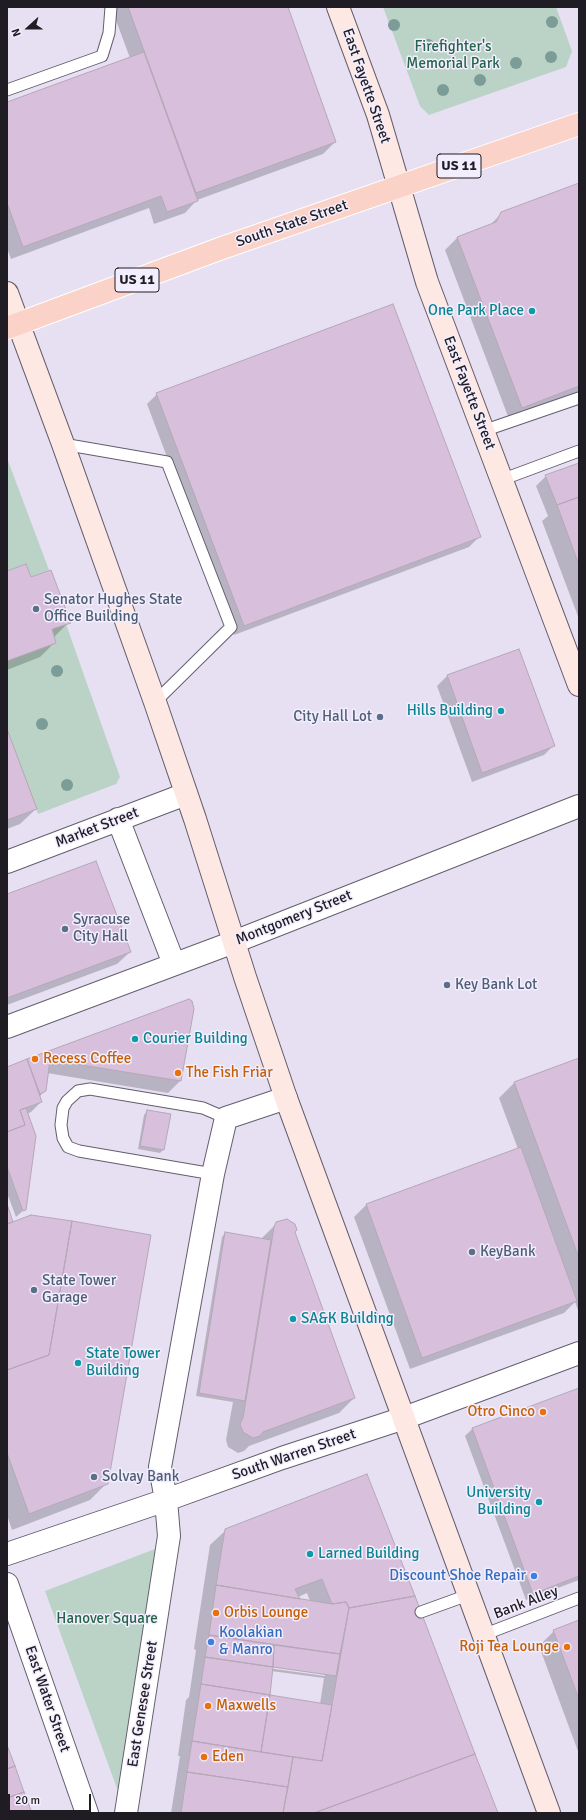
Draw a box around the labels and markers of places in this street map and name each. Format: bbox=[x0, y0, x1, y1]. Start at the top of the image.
place label: One Park Place bbox=[428, 302, 524, 320]
marker: One Park Place bbox=[527, 306, 537, 316]
place label: Senator Hughes State Office Building bbox=[44, 591, 183, 626]
marker: Senator Hughes State Office Building bbox=[31, 604, 41, 614]
place label: Hills Building bbox=[407, 702, 493, 720]
marker: Hills Building bbox=[496, 706, 506, 716]
place label: City Hall Lot bbox=[293, 708, 372, 726]
marker: City Hall Lot bbox=[375, 712, 385, 722]
place label: Syracuse City Hall bbox=[73, 911, 130, 946]
marker: Syracuse City Hall bbox=[60, 924, 70, 934]
place label: Key Bank Lot bbox=[455, 976, 537, 994]
marker: Key Bank Lot bbox=[442, 980, 452, 990]
place label: Courier Building bbox=[143, 1030, 248, 1048]
marker: Courier Building bbox=[130, 1034, 140, 1044]
place label: Recess Coffee bbox=[43, 1050, 131, 1068]
marker: Recess Coffee bbox=[30, 1054, 40, 1064]
place label: The Fish Friar bbox=[186, 1064, 273, 1082]
marker: The Fish Friar bbox=[173, 1068, 183, 1078]
place label: KeyBank bbox=[480, 1243, 535, 1261]
marker: KeyBank bbox=[467, 1247, 477, 1257]
place label: State Tower Garage bbox=[42, 1272, 116, 1307]
marker: State Tower Garage bbox=[29, 1285, 39, 1295]
place label: SA&K Building bbox=[301, 1310, 394, 1328]
marker: SA&K Building bbox=[288, 1314, 298, 1324]
place label: State Tower Building bbox=[86, 1345, 160, 1380]
marker: State Tower Building bbox=[73, 1358, 83, 1368]
place label: Otro Cinco bbox=[467, 1403, 535, 1421]
marker: Otro Cinco bbox=[538, 1407, 548, 1417]
place label: Solvay Bank bbox=[102, 1468, 179, 1486]
marker: Solvay Bank bbox=[89, 1472, 99, 1482]
place label: University Building bbox=[466, 1484, 531, 1519]
marker: University Building bbox=[534, 1497, 544, 1507]
place label: Larned Building bbox=[318, 1545, 419, 1563]
marker: Larned Building bbox=[305, 1549, 315, 1559]
place label: Discount Shoe Repair bbox=[389, 1567, 526, 1585]
marker: Discount Shoe Repair bbox=[529, 1571, 539, 1581]
place label: Orbis Lounge bbox=[224, 1604, 308, 1622]
marker: Orbis Lounge bbox=[211, 1608, 221, 1618]
place label: Koolakian & Manro bbox=[219, 1624, 283, 1659]
marker: Koolakian & Manro bbox=[206, 1637, 216, 1647]
place label: Roji Tea Lounge bbox=[459, 1638, 559, 1656]
marker: Roji Tea Lounge bbox=[562, 1642, 572, 1652]
place label: Maxwells bbox=[216, 1697, 276, 1715]
marker: Maxwells bbox=[203, 1701, 213, 1711]
place label: Eden bbox=[212, 1748, 244, 1766]
marker: Eden bbox=[199, 1752, 209, 1762]

